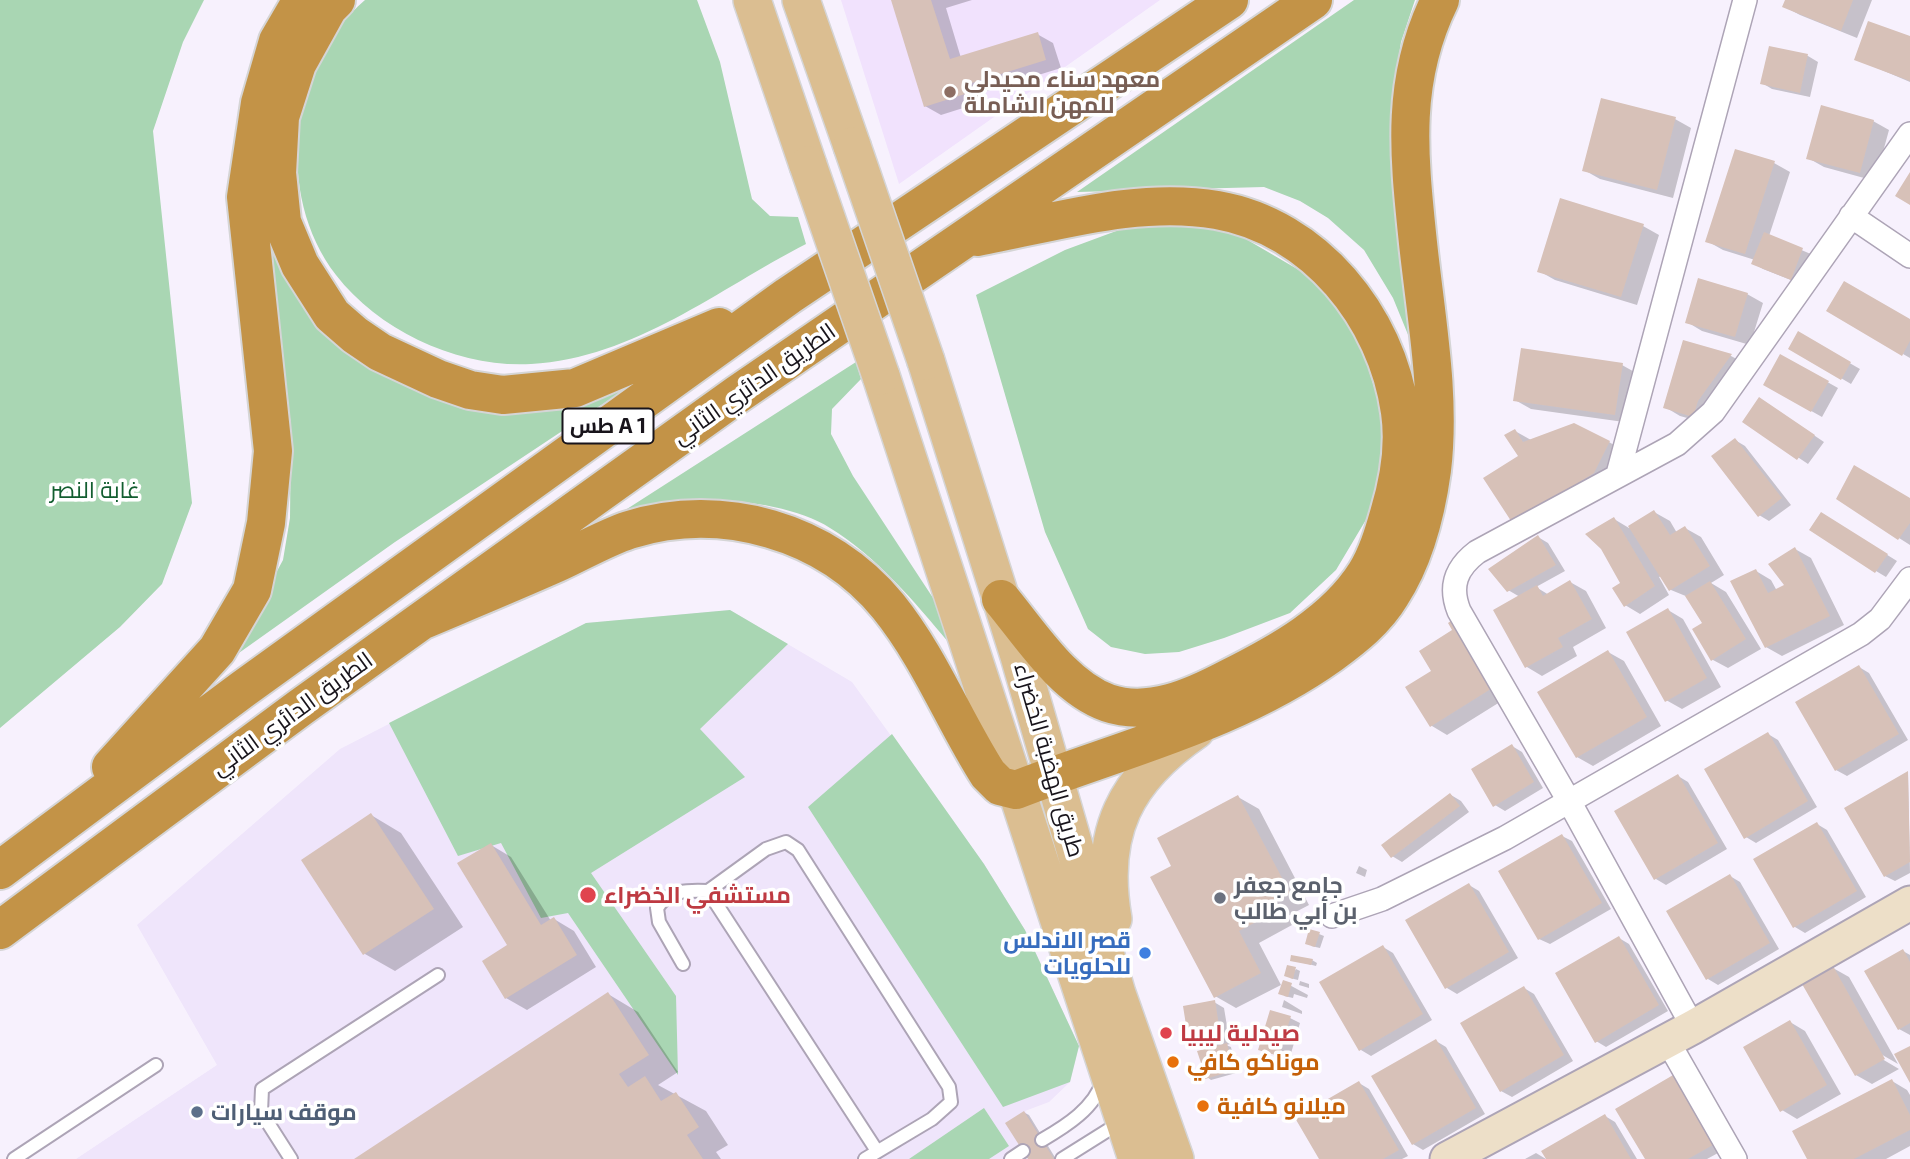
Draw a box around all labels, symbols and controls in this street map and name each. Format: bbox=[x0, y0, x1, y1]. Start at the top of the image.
place label: معهد سناء محيدلي للمهن الشاملة bbox=[964, 65, 1160, 119]
marker: معهد سناء محيدلي للمهن الشاملة bbox=[942, 84, 958, 100]
street label: الطريق الدائري الثاني bbox=[667, 317, 841, 451]
road number: طس A 1 bbox=[562, 408, 654, 444]
park label: غابة النصر bbox=[50, 476, 140, 504]
street label: الطريق الدائري الثاني bbox=[206, 646, 378, 782]
street label: طريق الهضبة الخضراء bbox=[1008, 660, 1090, 860]
place label: جامع جعفر بن أبي طالب bbox=[1234, 871, 1357, 925]
place label: مستشفي الخضراء bbox=[604, 881, 791, 909]
marker: مستشفي الخضراء bbox=[578, 885, 598, 905]
marker: جامع جعفر بن أبي طالب bbox=[1212, 890, 1228, 906]
place label: قصر الاندلس للحلويات bbox=[1003, 926, 1131, 980]
marker: قصر الاندلس للحلويات bbox=[1137, 945, 1153, 961]
place label: صيدلية ليبيا bbox=[1180, 1019, 1300, 1047]
marker: صيدلية ليبيا bbox=[1158, 1025, 1174, 1041]
place label: موناكو كافي bbox=[1187, 1048, 1320, 1076]
marker: موناكو كافي bbox=[1165, 1054, 1181, 1070]
place label: ميلانو كافية bbox=[1217, 1092, 1346, 1120]
place label: موقف سيارات bbox=[211, 1098, 357, 1126]
marker: ميلانو كافية bbox=[1195, 1098, 1211, 1114]
marker: موقف سيارات bbox=[189, 1104, 205, 1120]

